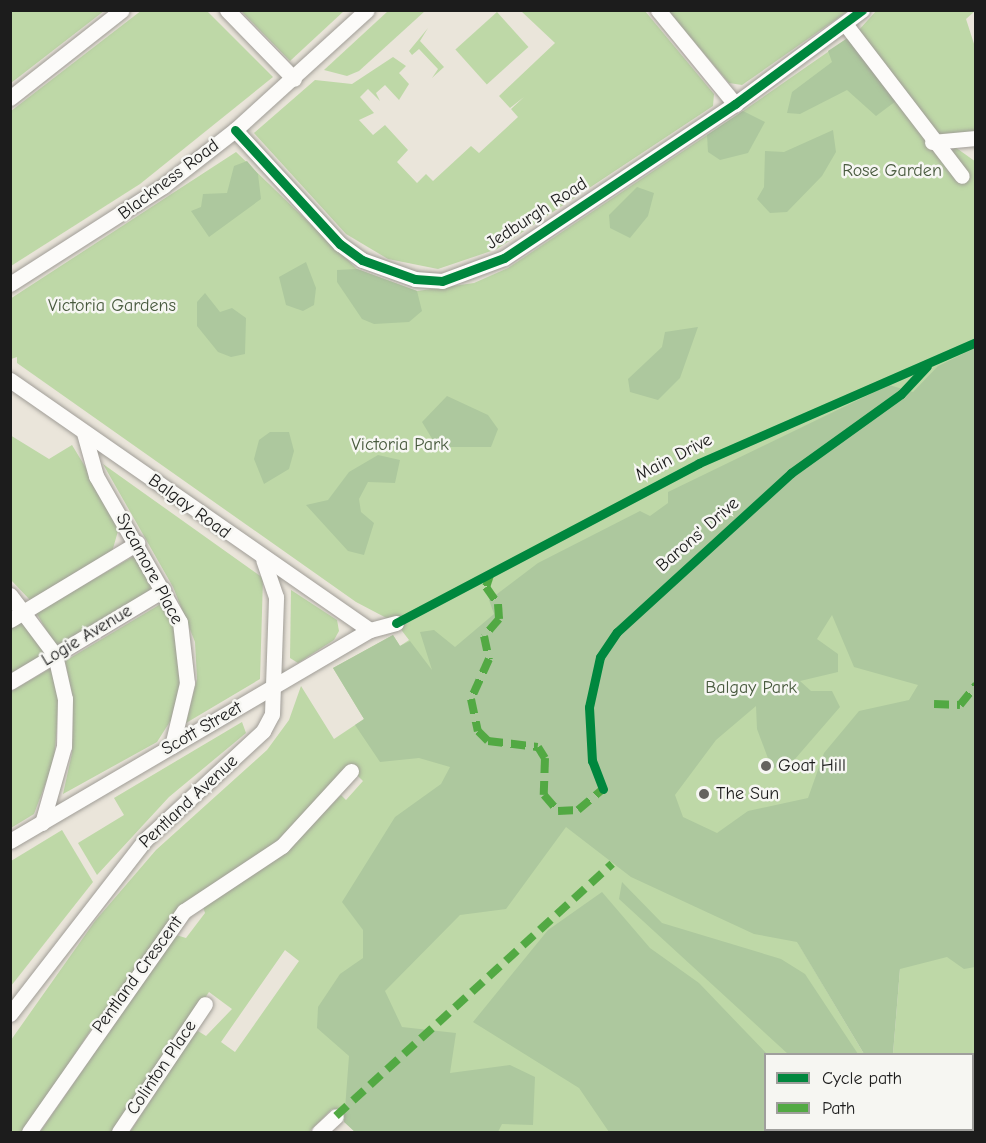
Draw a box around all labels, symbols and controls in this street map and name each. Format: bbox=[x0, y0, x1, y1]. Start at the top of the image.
street label: Blackness Road bbox=[114, 135, 224, 225]
park label: Rose Garden bbox=[842, 160, 942, 182]
street label: Jedburgh Road bbox=[482, 173, 592, 255]
park label: Victoria Gardens bbox=[48, 295, 176, 317]
street label: Main Drive bbox=[632, 430, 716, 486]
park label: Victoria Park bbox=[351, 434, 449, 456]
street label: Balgay Road bbox=[144, 470, 234, 544]
street label: Barons' Drive bbox=[652, 493, 744, 577]
street label: Sycamore Place bbox=[111, 510, 187, 628]
street label: Logie Avenue bbox=[38, 601, 136, 671]
park label: Balgay Park bbox=[705, 677, 797, 699]
street label: Scott Street bbox=[158, 697, 246, 761]
street label: Pentland Avenue bbox=[135, 751, 243, 853]
place label: Goat Hill bbox=[778, 755, 846, 777]
marker: Goat Hill bbox=[759, 759, 773, 773]
place label: The Sun bbox=[716, 783, 779, 805]
marker: The Sun bbox=[697, 787, 711, 801]
street label: Pentland Crescent bbox=[88, 912, 188, 1038]
street label: Colinton Place bbox=[122, 1016, 202, 1120]
legend bbox=[764, 1053, 974, 1131]
text: Cycle path bbox=[822, 1068, 902, 1089]
text: Path bbox=[822, 1098, 855, 1119]

